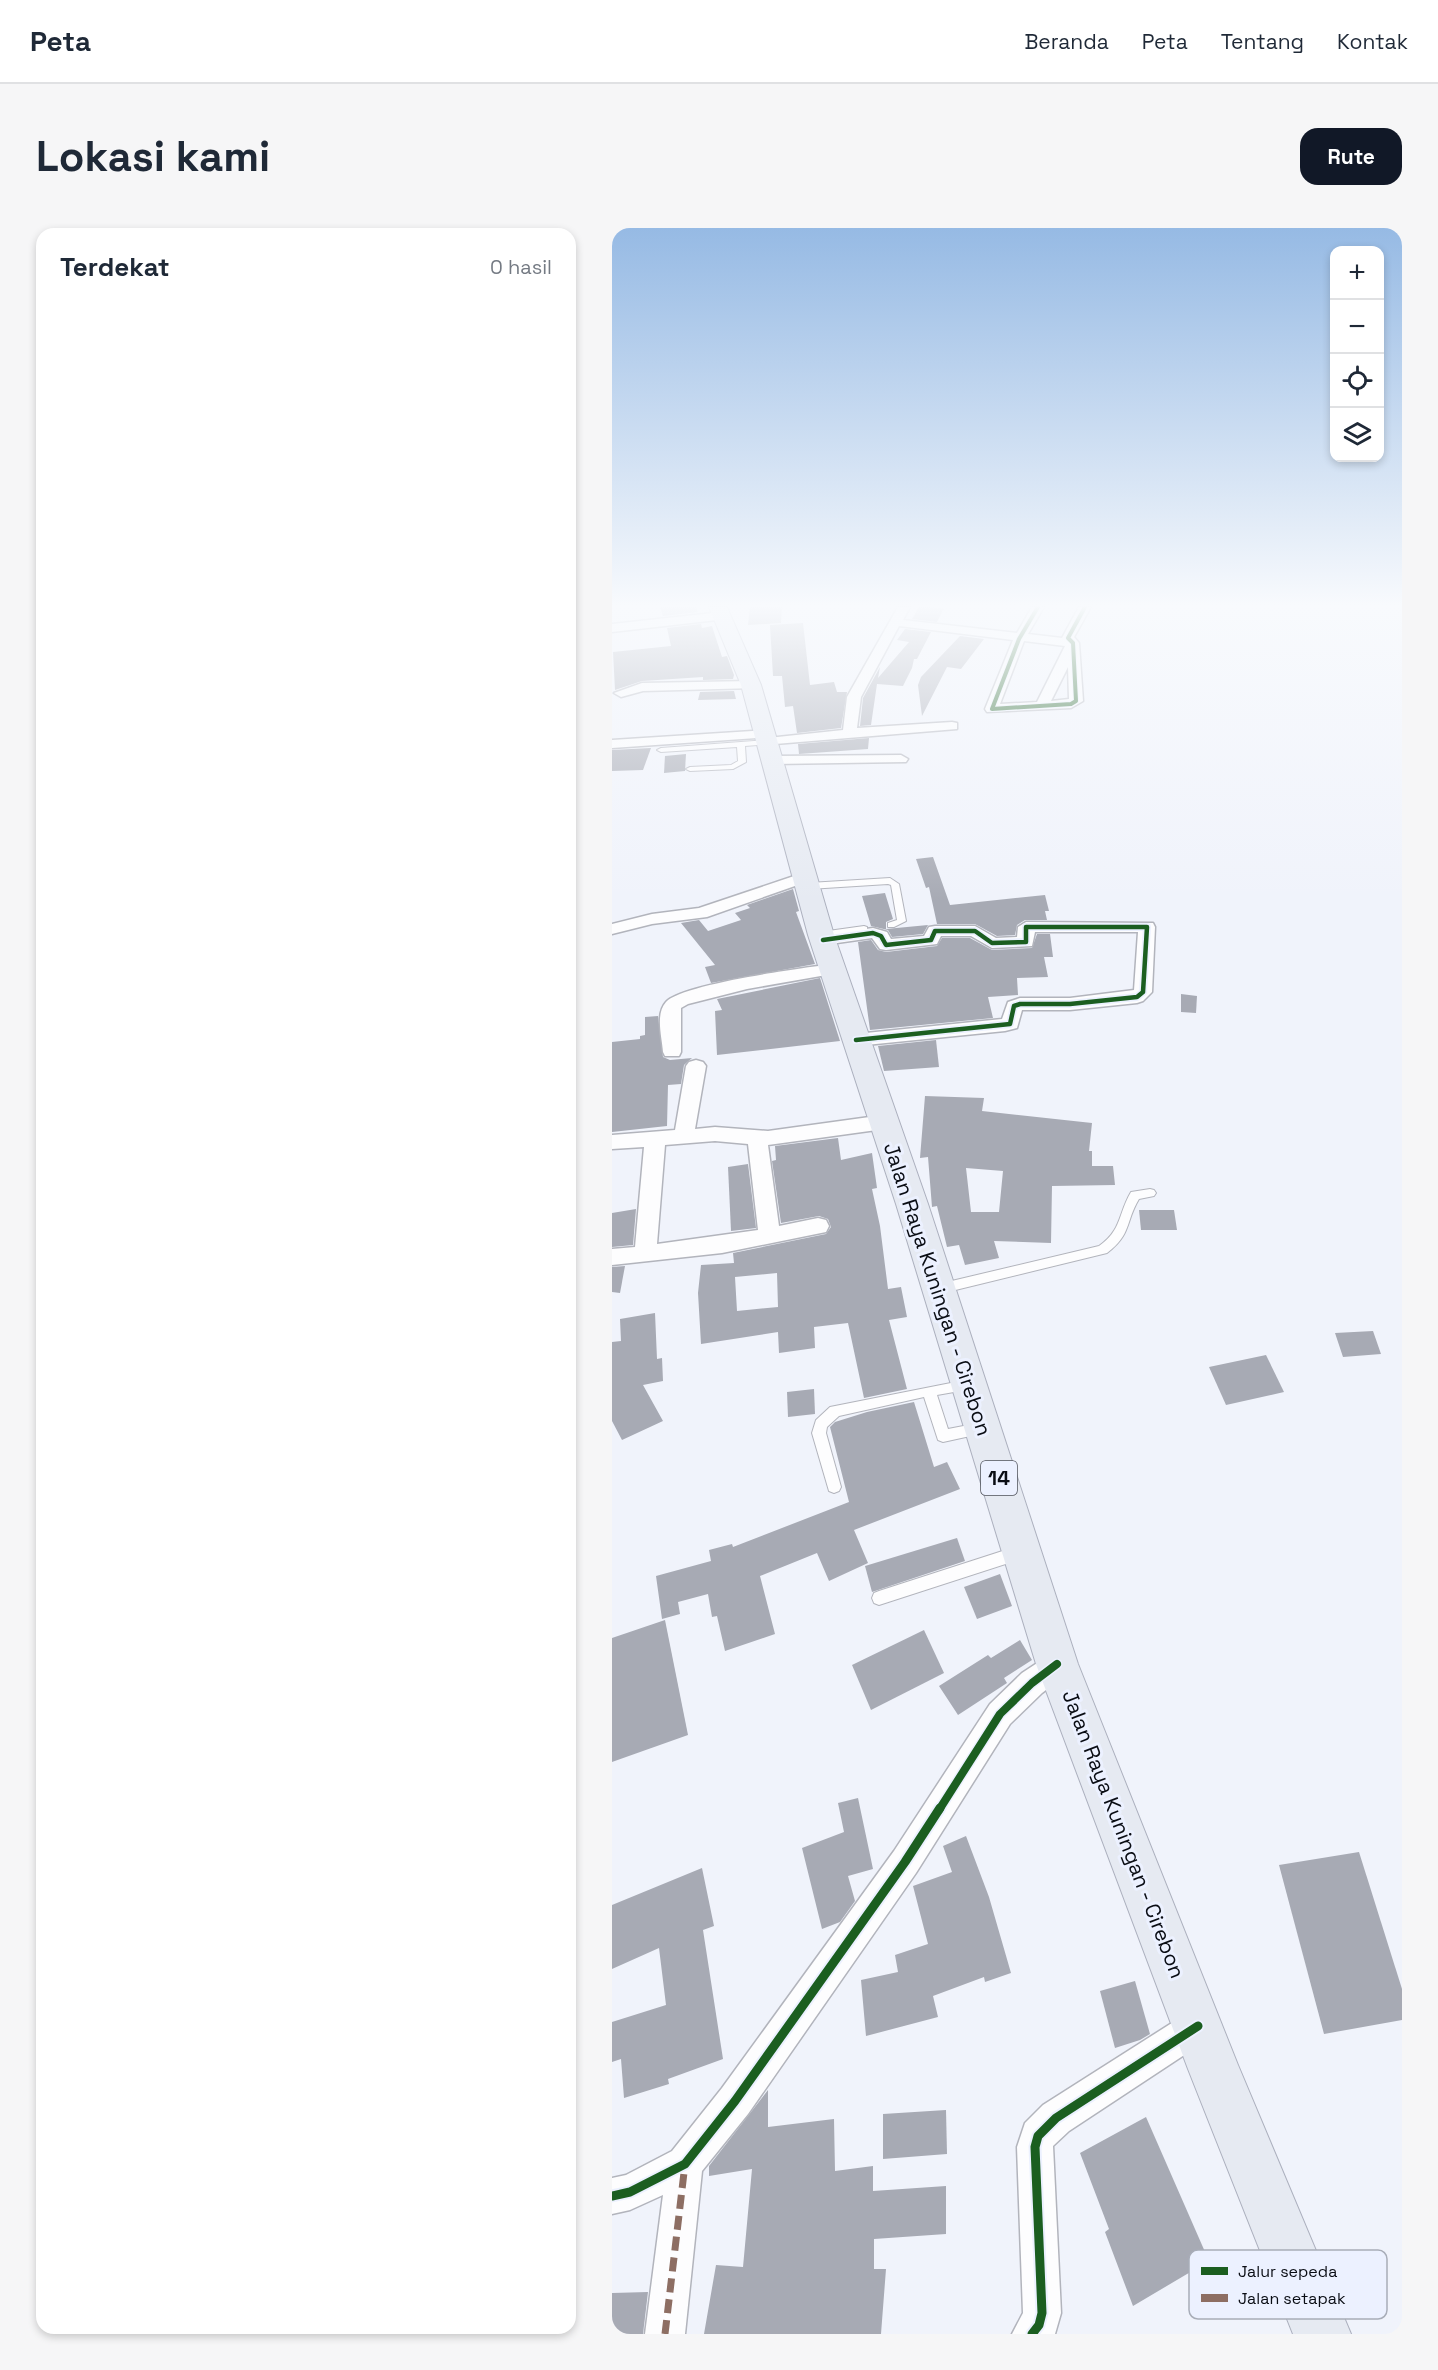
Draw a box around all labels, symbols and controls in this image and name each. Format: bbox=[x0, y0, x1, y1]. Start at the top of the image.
text: Peta bbox=[30, 23, 91, 59]
text: Beranda bbox=[1024, 28, 1109, 55]
text: Peta bbox=[1142, 28, 1188, 55]
text: Tentang bbox=[1221, 28, 1304, 55]
text: Kontak bbox=[1337, 28, 1408, 55]
button: Rute bbox=[1300, 128, 1402, 185]
text: Lokasi kami bbox=[36, 130, 270, 183]
map controls bbox=[1330, 246, 1384, 462]
button: + bbox=[1330, 246, 1384, 300]
text: Terdekat bbox=[60, 250, 170, 284]
text: 0 hasil bbox=[490, 254, 552, 280]
button: − bbox=[1330, 300, 1384, 354]
button: locate bbox=[1330, 354, 1384, 408]
button: layers bbox=[1330, 408, 1384, 462]
street label: Jalan Raya Kuningan - Cirebon bbox=[878, 1139, 998, 1439]
road number: 14 bbox=[981, 1461, 1017, 1495]
street label: Jalan Raya Kuningan - Cirebon bbox=[1056, 1686, 1192, 1982]
legend bbox=[1189, 2250, 1387, 2319]
text: Jalur sepeda bbox=[1238, 2261, 1337, 2282]
text: Jalan setapak bbox=[1238, 2288, 1346, 2309]

